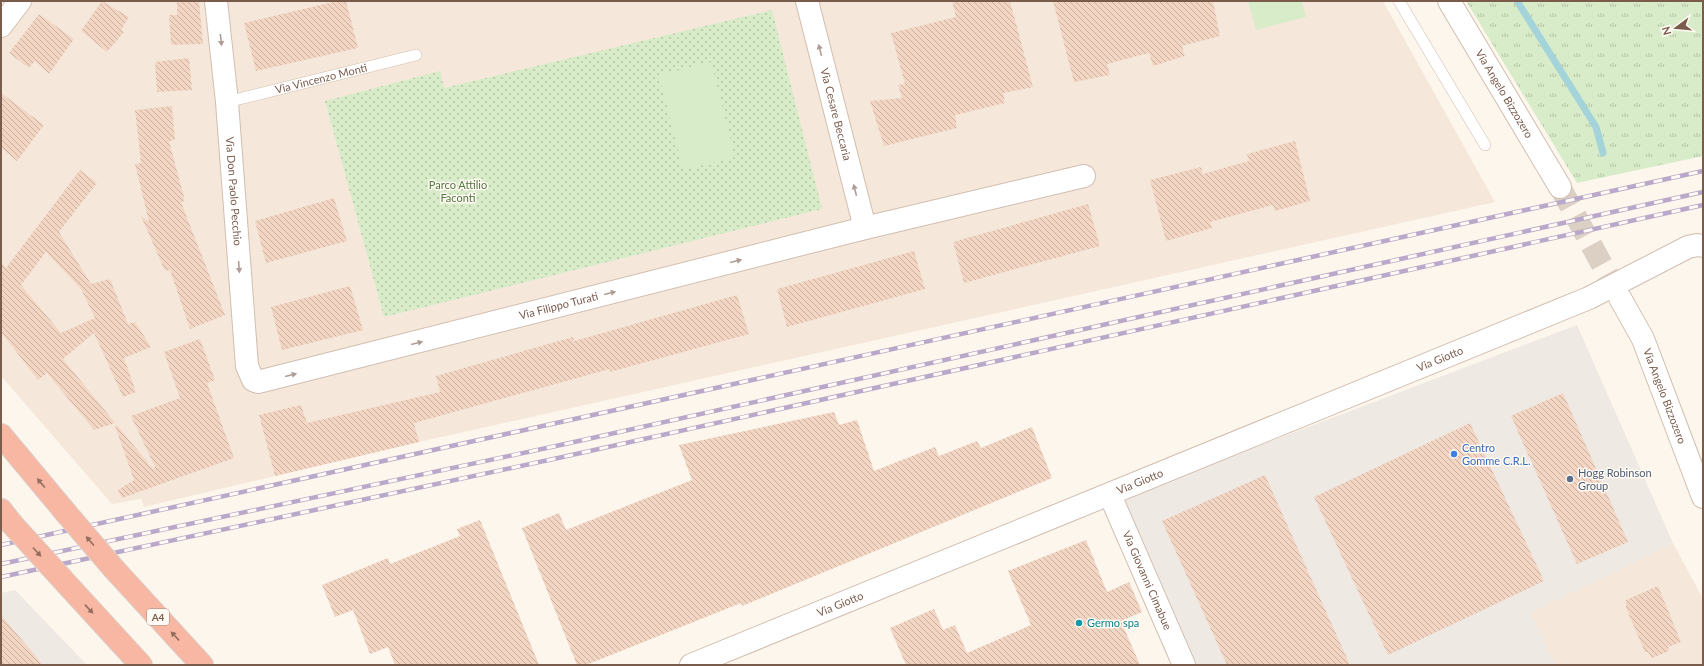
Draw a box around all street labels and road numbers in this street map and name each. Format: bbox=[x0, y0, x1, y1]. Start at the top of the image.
street label: Via Angelo Bizzozero bbox=[1473, 47, 1536, 140]
street label: Via Vincenzo Monti bbox=[274, 60, 369, 96]
street label: Via Cesare Beccaria bbox=[818, 67, 855, 162]
street label: Via Don Paolo Pecchio bbox=[224, 136, 245, 246]
street label: Via Filippo Turati bbox=[517, 289, 600, 322]
street label: Via Giotto bbox=[1415, 343, 1465, 374]
street label: Via Angelo Bizzozero bbox=[1641, 346, 1689, 445]
street label: Via Giotto bbox=[1115, 466, 1165, 496]
street label: Via Giovanni Cimabue bbox=[1120, 529, 1175, 632]
street label: Via Giotto bbox=[815, 588, 865, 619]
road number: A4 bbox=[147, 609, 169, 625]

